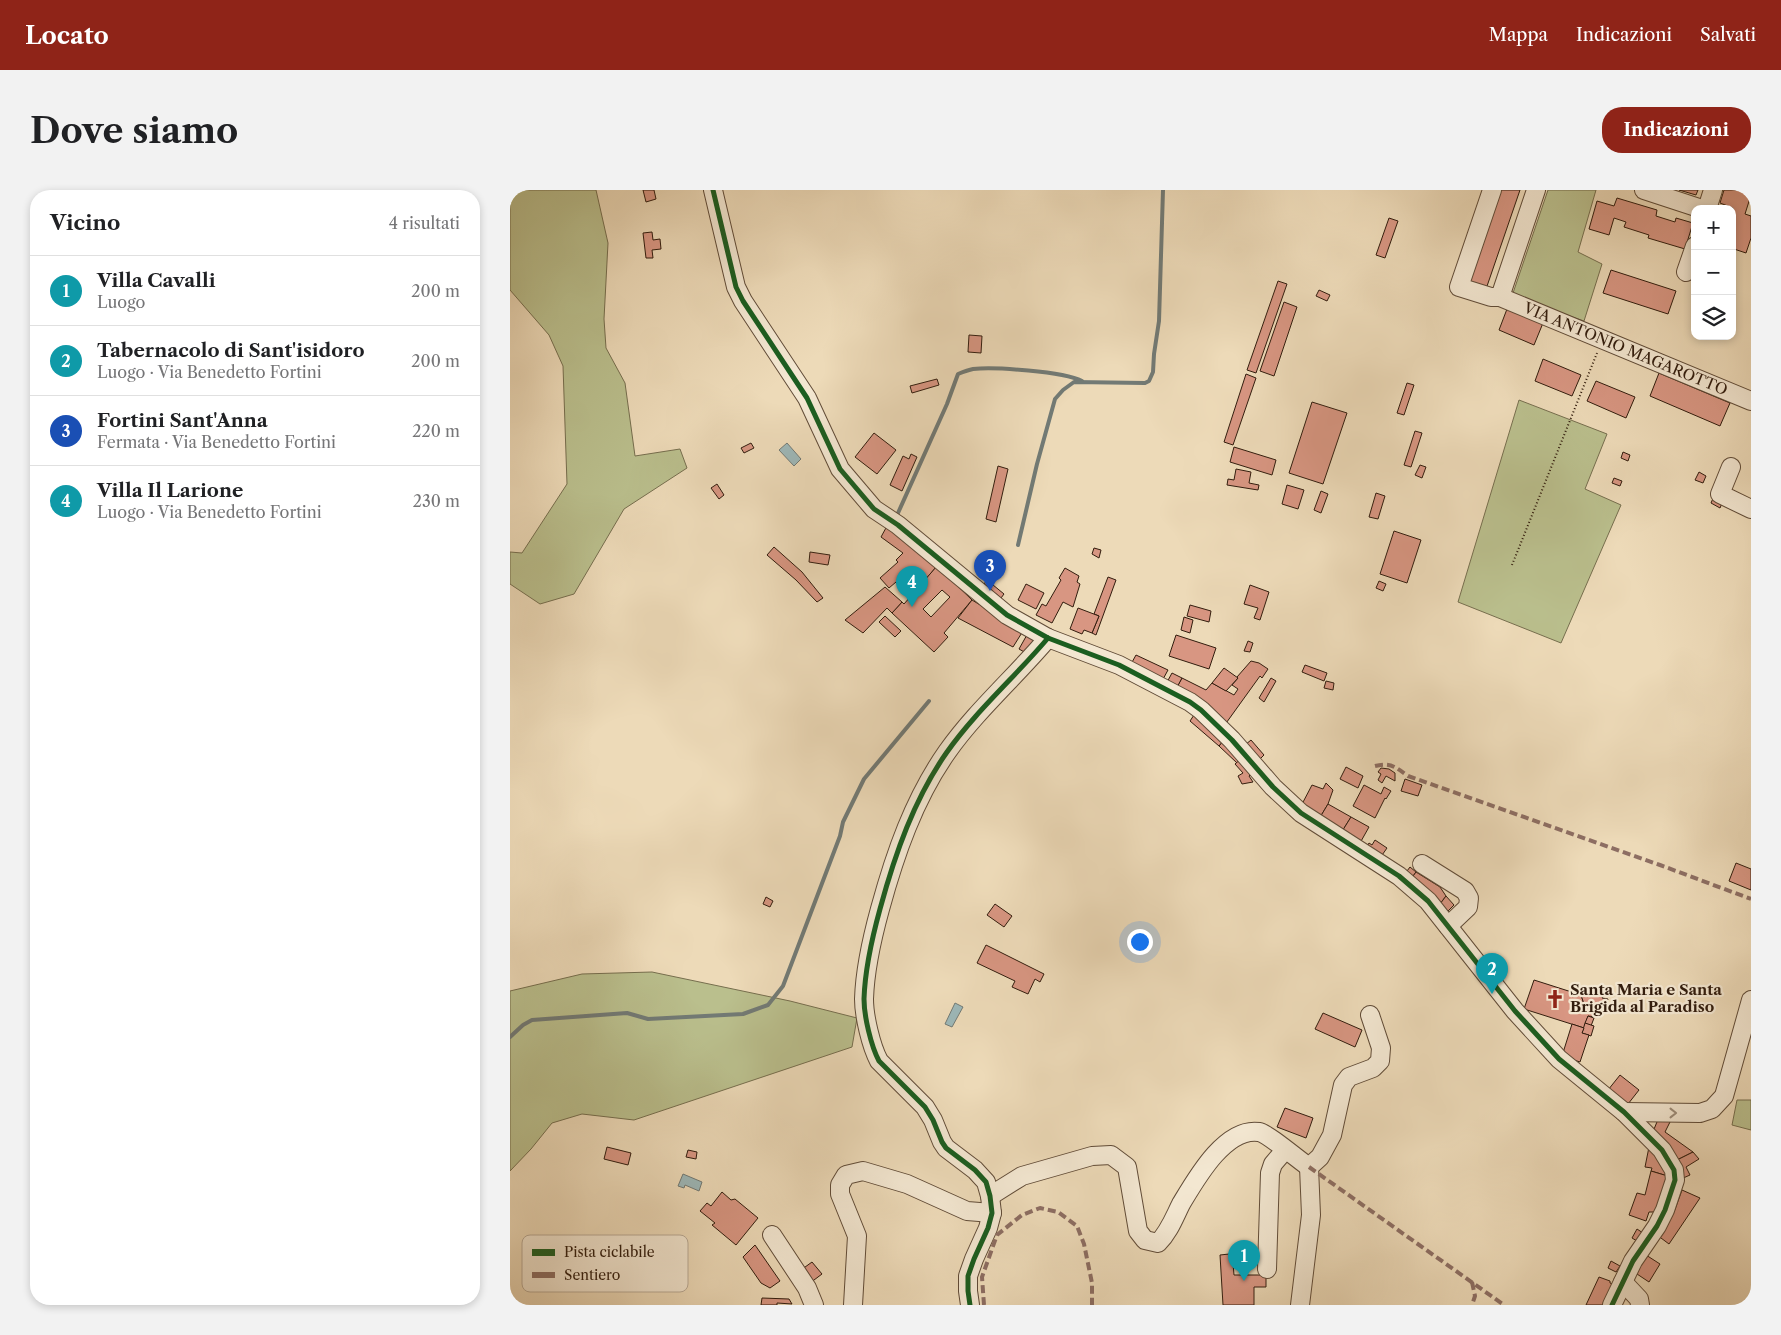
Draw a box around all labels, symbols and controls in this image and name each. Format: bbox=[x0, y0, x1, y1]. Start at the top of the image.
text: Locato bbox=[25, 21, 109, 50]
text: Mappa bbox=[1489, 24, 1548, 46]
text: Indicazioni bbox=[1576, 24, 1672, 46]
text: Salvati bbox=[1700, 24, 1756, 46]
button: Indicazioni bbox=[1602, 107, 1751, 153]
text: Dove siamo bbox=[30, 109, 238, 152]
map controls bbox=[1691, 205, 1736, 340]
button: + bbox=[1691, 205, 1736, 250]
text: Vicino bbox=[50, 210, 120, 235]
text: 4 risultati bbox=[389, 213, 460, 233]
button: − bbox=[1691, 250, 1736, 295]
text: Villa Cavalli bbox=[97, 269, 216, 292]
text: 1 bbox=[62, 281, 70, 301]
text: 200 m bbox=[411, 281, 460, 301]
text: Luogo bbox=[97, 292, 145, 312]
button: layers bbox=[1691, 295, 1736, 340]
street label: VIA ANTONIO MAGAROTTO bbox=[1520, 298, 1731, 399]
text: Tabernacolo di Sant'isidoro bbox=[97, 339, 365, 362]
text: 2 bbox=[61, 351, 71, 371]
text: 200 m bbox=[411, 351, 460, 371]
text: Luogo · Via Benedetto Fortini bbox=[97, 362, 322, 382]
text: Fortini Sant'Anna bbox=[97, 409, 268, 432]
text: 3 bbox=[61, 421, 71, 441]
text: 220 m bbox=[412, 421, 460, 441]
text: Fermata · Via Benedetto Fortini bbox=[97, 432, 336, 452]
text: Villa Il Larione bbox=[97, 479, 243, 502]
text: 4 bbox=[61, 491, 71, 511]
text: 230 m bbox=[413, 491, 460, 511]
text: Luogo · Via Benedetto Fortini bbox=[97, 502, 322, 522]
pin: 3 bbox=[974, 550, 1006, 591]
pin: 4 bbox=[896, 566, 928, 607]
your location bbox=[1127, 929, 1153, 955]
pin: 2 bbox=[1476, 953, 1508, 994]
place label: Santa Maria e Santa Brigida al Paradiso bbox=[1570, 980, 1722, 1016]
church icon: Santa Maria e Santa Brigida al Paradiso bbox=[1544, 988, 1566, 1010]
one-way arrow bbox=[1670, 1108, 1677, 1118]
legend bbox=[522, 1235, 688, 1292]
pin: 1 bbox=[1228, 1240, 1260, 1281]
text: Pista ciclabile bbox=[564, 1243, 655, 1261]
text: Sentiero bbox=[564, 1266, 620, 1284]

